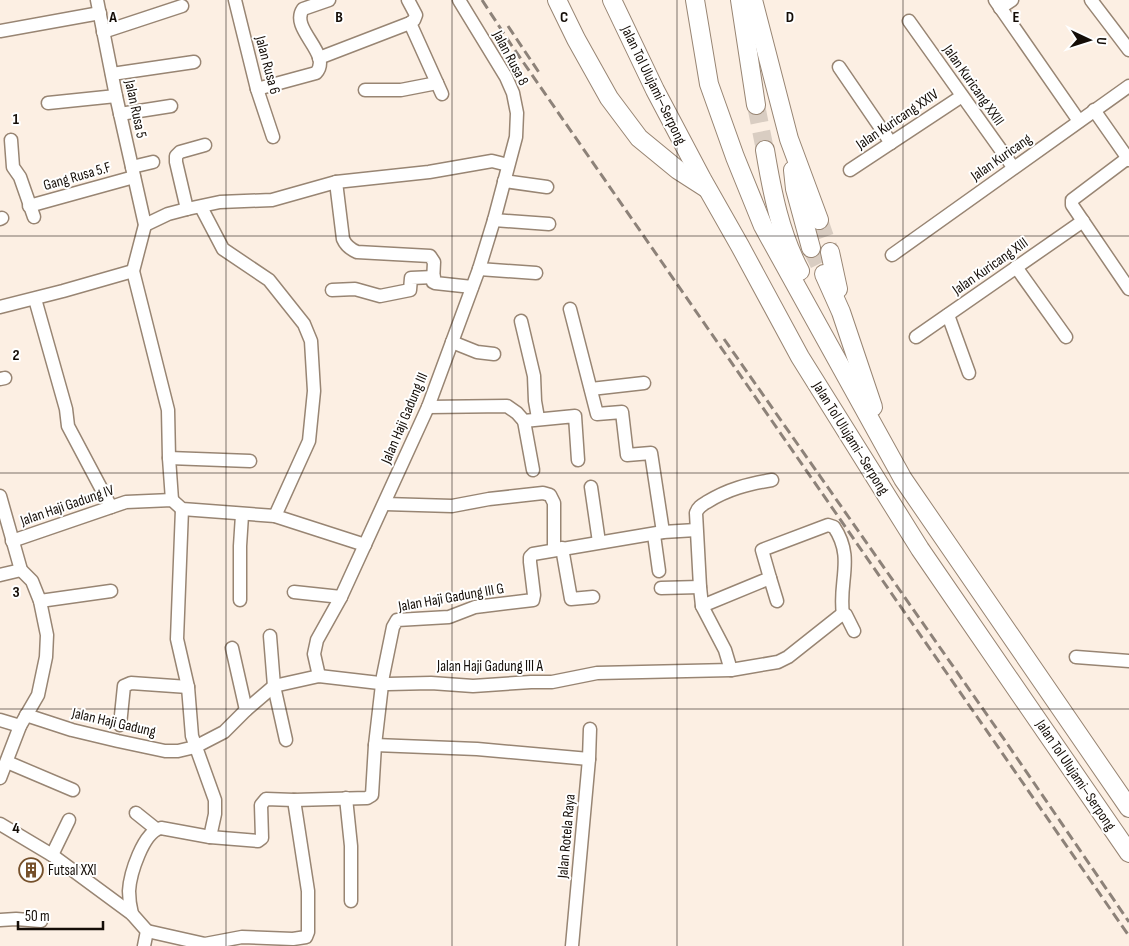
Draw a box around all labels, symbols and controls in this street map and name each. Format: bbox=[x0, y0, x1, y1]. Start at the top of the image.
text: A bbox=[108, 8, 117, 27]
text: B bbox=[335, 8, 343, 27]
text: C bbox=[560, 8, 568, 27]
text: D bbox=[786, 8, 794, 27]
text: E bbox=[1013, 8, 1020, 27]
north arrow bbox=[1064, 15, 1114, 65]
street label: Jalan Tol Ulujami–Serpong bbox=[616, 22, 691, 148]
street label: Jalan Rusa 8 bbox=[488, 27, 533, 89]
street label: Jalan Rusa 6 bbox=[250, 33, 284, 96]
text: U bbox=[1093, 37, 1110, 45]
street label: Jalan Kuricang XXIII bbox=[938, 40, 1008, 129]
street label: Jalan Rusa 5 bbox=[120, 77, 151, 140]
street label: Jalan Kuricang XXIV bbox=[852, 85, 942, 154]
text: 1 bbox=[13, 110, 20, 129]
street label: Jalan Kuricang bbox=[966, 129, 1035, 186]
street label: Gang Rusa 5.F bbox=[41, 158, 113, 195]
street label: Jalan Kuricang XIII bbox=[948, 233, 1032, 300]
text: 2 bbox=[12, 346, 20, 365]
street label: Jalan Haji Gadung III bbox=[376, 370, 432, 468]
street label: Jalan Tol Ulujami–Serpong bbox=[808, 377, 893, 498]
street label: Jalan Haji Gadung IV bbox=[17, 480, 117, 531]
street label: Jalan Haji Gadung III G bbox=[396, 579, 505, 616]
text: 3 bbox=[12, 583, 20, 602]
street label: Jalan Haji Gadung III A bbox=[436, 657, 544, 676]
street label: Jalan Haji Gadung bbox=[69, 703, 158, 741]
street label: Jalan Tol Ulujami–Serpong bbox=[1031, 715, 1120, 834]
street label: Jalan Rotela Raya bbox=[553, 793, 580, 880]
text: 4 bbox=[12, 819, 20, 838]
building icon: Futsal XXI bbox=[18, 857, 44, 883]
place label: Futsal XXI bbox=[48, 861, 97, 880]
scale bar bbox=[18, 898, 102, 930]
text: 50 m bbox=[25, 907, 50, 926]

